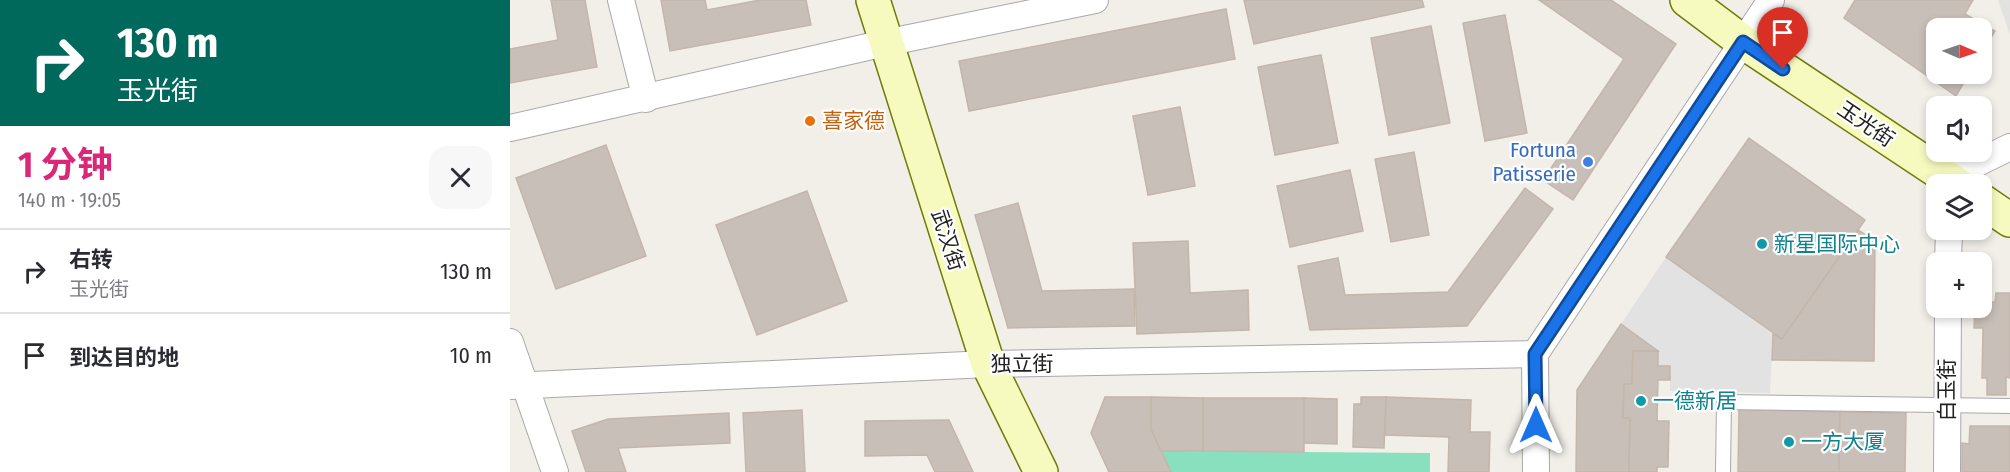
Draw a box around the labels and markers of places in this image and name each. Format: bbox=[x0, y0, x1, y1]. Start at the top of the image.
pin bbox=[1757, 7, 1808, 69]
place label: 喜家德 bbox=[822, 108, 885, 134]
marker: 喜家德 bbox=[803, 114, 817, 128]
place label: Fortuna Patisserie bbox=[1493, 137, 1576, 187]
marker: Fortuna Patisserie bbox=[1581, 155, 1595, 169]
place label: 新星国际中心 bbox=[1774, 231, 1900, 257]
marker: 新星国际中心 bbox=[1755, 237, 1769, 251]
place label: 一德新居 bbox=[1653, 388, 1737, 414]
marker: 一德新居 bbox=[1634, 394, 1648, 408]
place label: 一方大厦 bbox=[1801, 429, 1885, 455]
marker: 一方大厦 bbox=[1782, 435, 1796, 449]

